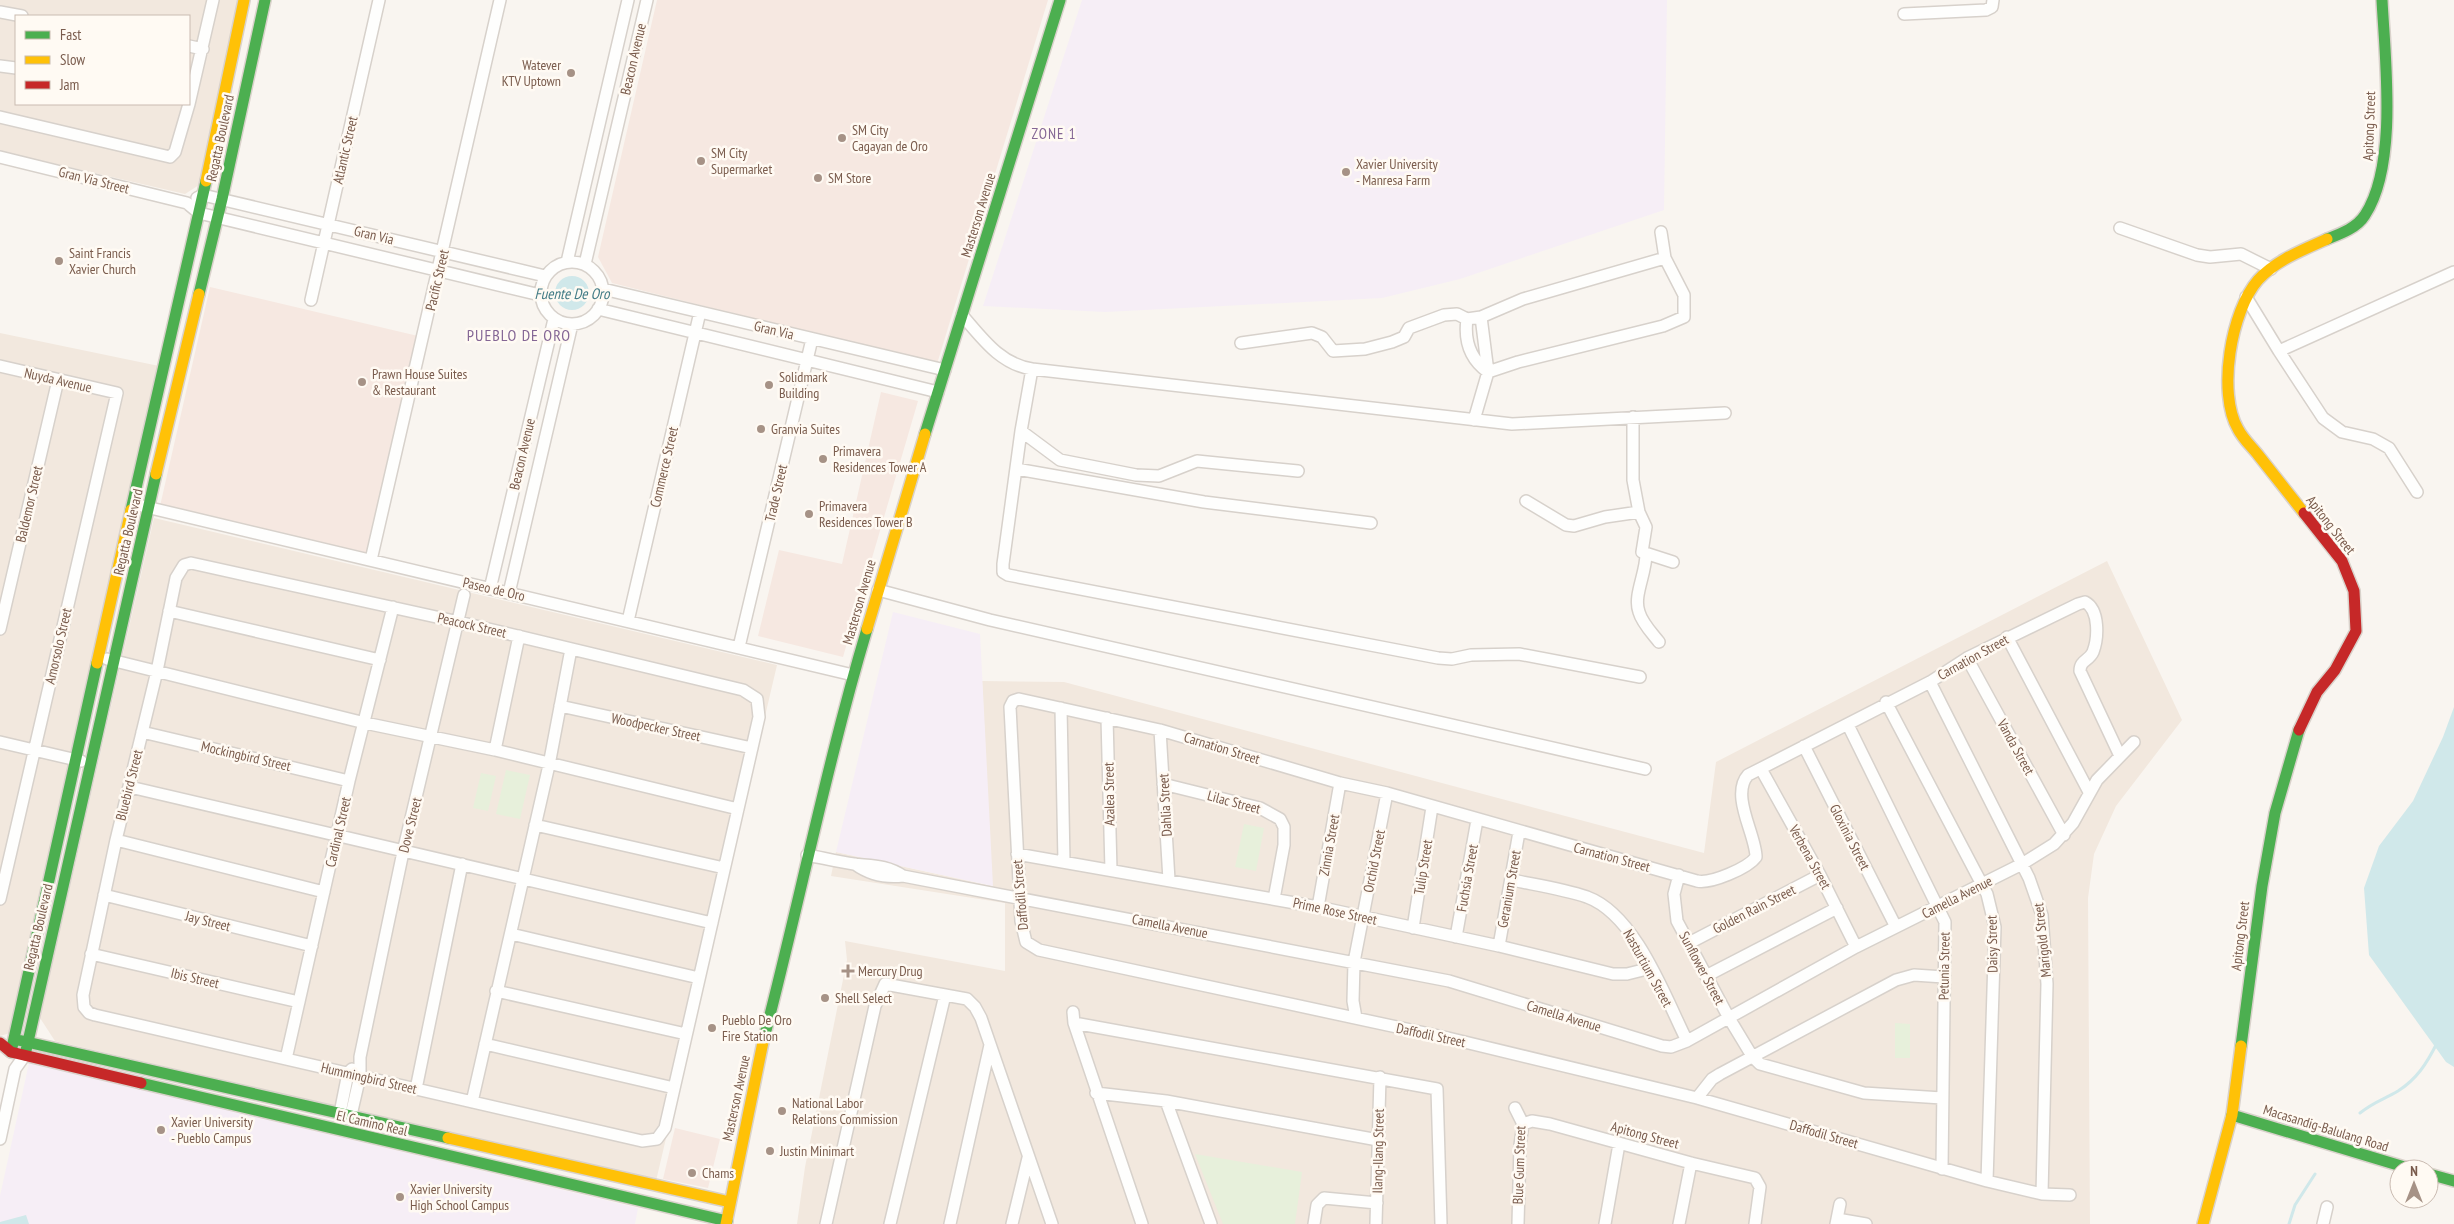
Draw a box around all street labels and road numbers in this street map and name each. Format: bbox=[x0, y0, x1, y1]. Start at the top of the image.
street label: Beacon Avenue bbox=[616, 21, 650, 97]
street label: Apitong Street bbox=[2359, 91, 2379, 161]
street label: Regatta Boulevard bbox=[202, 93, 238, 183]
street label: Atlantic Street bbox=[328, 114, 362, 186]
street label: Gran Via Street bbox=[57, 163, 131, 197]
street label: Masterson Avenue bbox=[957, 170, 999, 259]
street label: Gran Via bbox=[352, 222, 396, 248]
street label: Pacific Street bbox=[421, 247, 453, 312]
street label: Gran Via bbox=[752, 317, 796, 343]
street label: Nuyda Avenue bbox=[23, 364, 94, 397]
street label: Beacon Avenue bbox=[505, 416, 539, 492]
street label: Commerce Street bbox=[646, 425, 682, 509]
street label: Trade Street bbox=[761, 462, 791, 523]
street label: Baldemor Street bbox=[11, 464, 47, 544]
street label: Regatta Boulevard bbox=[109, 487, 147, 577]
street label: Apitong Street bbox=[2302, 492, 2360, 558]
street label: Masterson Avenue bbox=[838, 557, 880, 647]
street label: Paseo de Oro bbox=[461, 573, 527, 605]
street label: Amorsolo Street bbox=[40, 606, 76, 686]
street label: Peacock Street bbox=[436, 608, 508, 642]
street label: Carnation Street bbox=[1934, 630, 2012, 684]
street label: Woodpecker Street bbox=[610, 709, 702, 745]
street label: Vanda Street bbox=[1993, 715, 2039, 778]
street label: Carnation Street bbox=[1182, 728, 1262, 768]
street label: Mockingbird Street bbox=[199, 737, 293, 775]
street label: Bluebird Street bbox=[111, 747, 147, 822]
street label: Azalea Street bbox=[1099, 762, 1119, 826]
street label: Dahlia Street bbox=[1154, 773, 1176, 837]
street label: Lilac Street bbox=[1205, 786, 1263, 818]
street label: Cardinal Street bbox=[321, 795, 355, 869]
street label: Dove Street bbox=[394, 795, 426, 855]
street label: Gloxinia Street bbox=[1826, 801, 1874, 873]
street label: Zinnia Street bbox=[1315, 813, 1343, 877]
street label: Verbena Street bbox=[1784, 821, 1835, 893]
street label: Orchid Street bbox=[1359, 828, 1389, 894]
street label: Tulip Street bbox=[1410, 838, 1436, 896]
street label: Carnation Street bbox=[1572, 838, 1652, 876]
street label: Fuchsia Street bbox=[1452, 843, 1482, 913]
street label: Geranium Street bbox=[1493, 849, 1525, 929]
street label: Daffodil Street bbox=[1008, 859, 1032, 931]
street label: Camella Avenue bbox=[1919, 871, 1996, 922]
street label: Golden Rain Street bbox=[1710, 880, 1799, 938]
street label: Regatta Boulevard bbox=[19, 882, 57, 972]
street label: Prime Rose Street bbox=[1291, 893, 1379, 929]
street label: Apitong Street bbox=[2227, 900, 2253, 972]
street label: Marigold Street bbox=[2029, 902, 2055, 978]
street label: Jay Street bbox=[183, 906, 233, 935]
street label: Camella Avenue bbox=[1131, 910, 1210, 942]
street label: Daisy Street bbox=[1982, 915, 2002, 973]
street label: Nasturtium Street bbox=[1619, 926, 1677, 1010]
street label: Sunflower Street bbox=[1675, 928, 1729, 1008]
street label: Petunia Street bbox=[1934, 932, 1954, 1000]
street label: Ibis Street bbox=[169, 964, 221, 992]
street label: Camella Avenue bbox=[1525, 996, 1604, 1036]
street label: Daffodil Street bbox=[1395, 1019, 1467, 1051]
street label: Masterson Avenue bbox=[718, 1053, 754, 1143]
street label: Hummingbird Street bbox=[319, 1058, 419, 1098]
street label: Macasandig-Balulang Road bbox=[2261, 1100, 2391, 1156]
street label: El Camino Real bbox=[335, 1106, 410, 1140]
street label: Ilang-Ilang Street bbox=[1368, 1108, 1388, 1193]
street label: Daffodil Street bbox=[1788, 1116, 1860, 1152]
street label: Apitong Street bbox=[1609, 1117, 1681, 1153]
street label: Blue Gum Street bbox=[1509, 1125, 1529, 1205]

